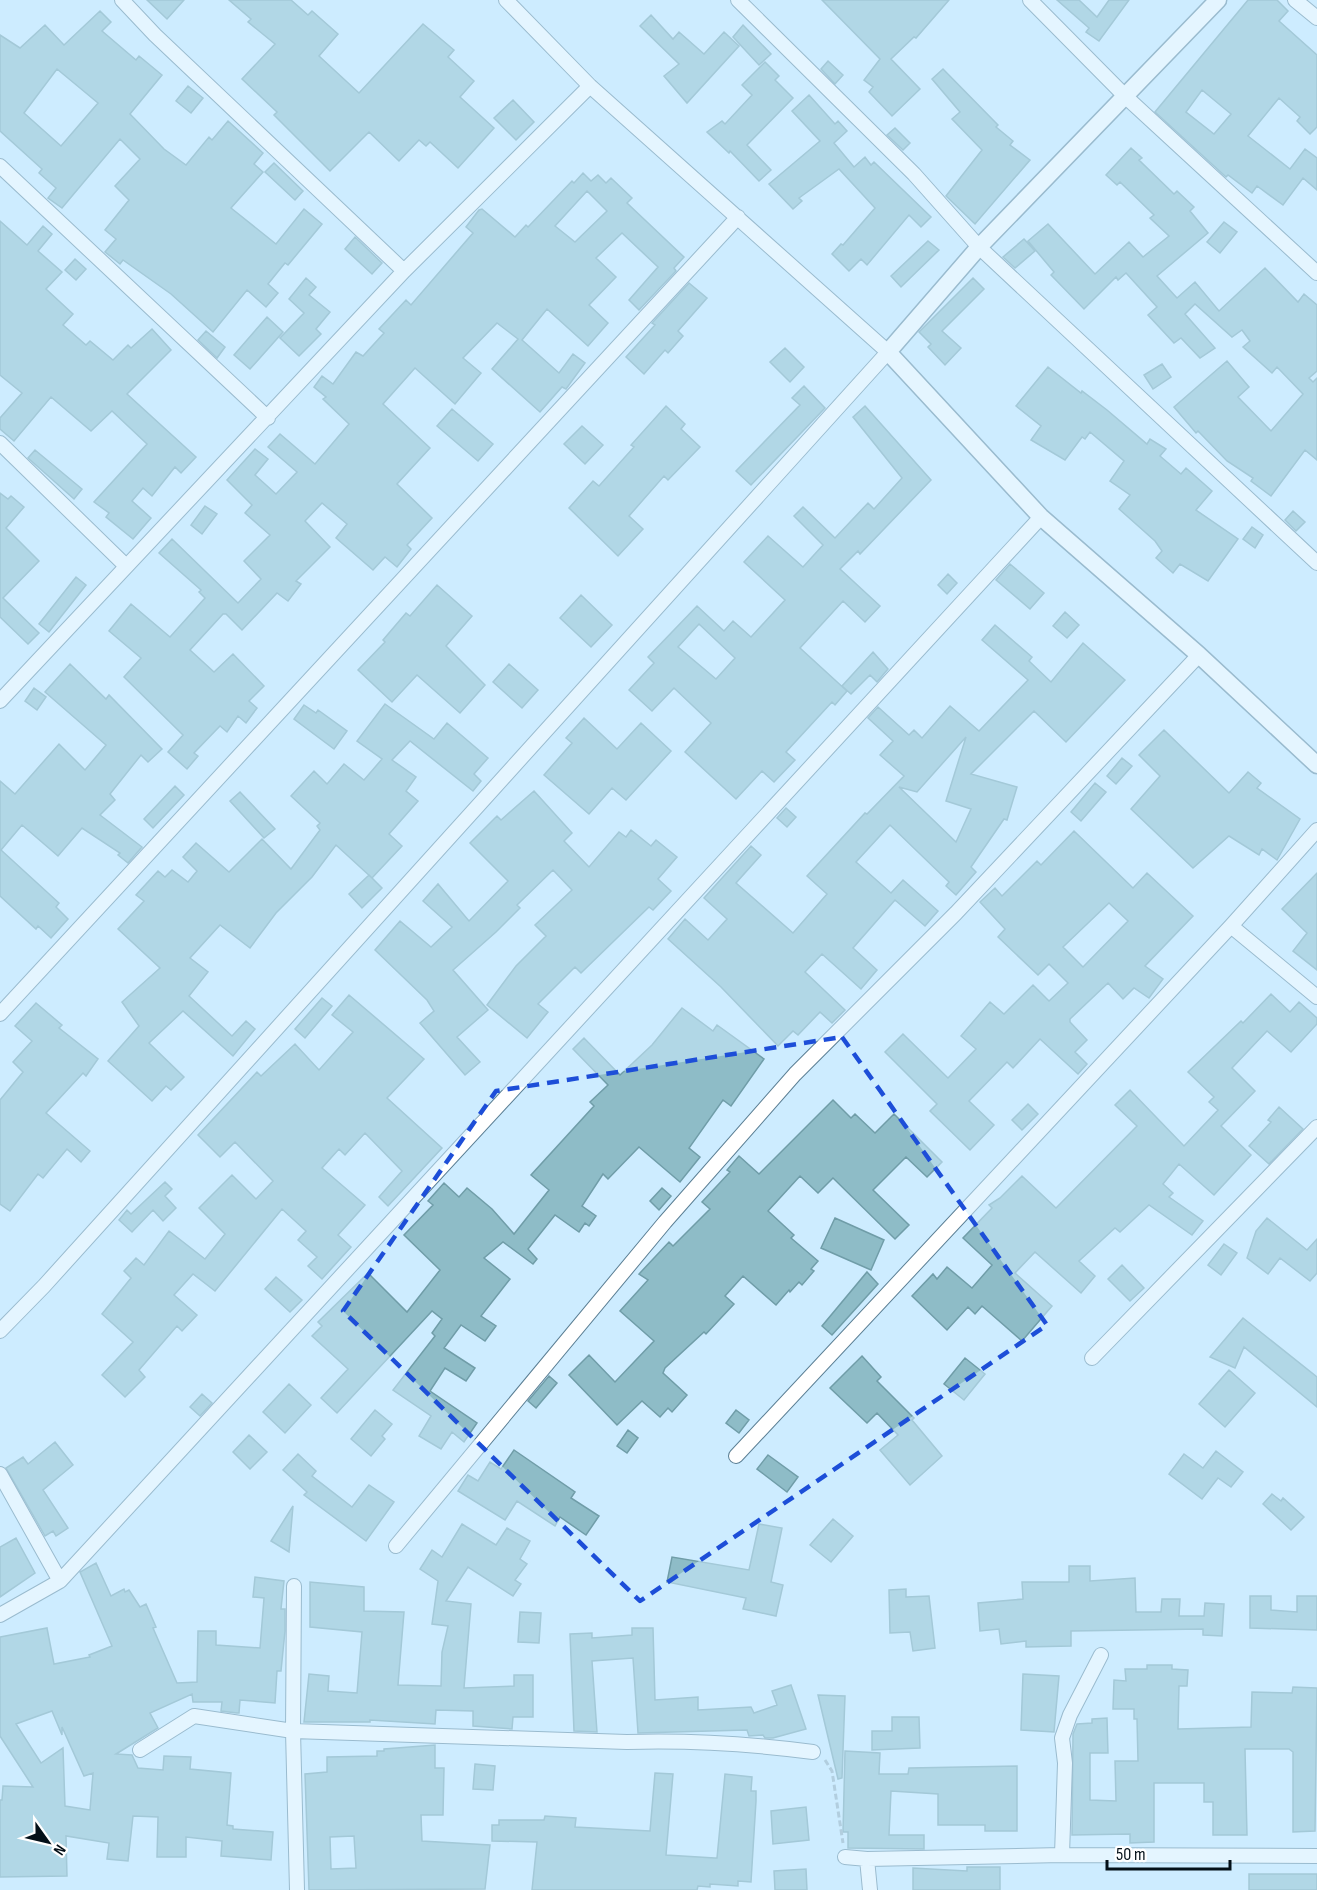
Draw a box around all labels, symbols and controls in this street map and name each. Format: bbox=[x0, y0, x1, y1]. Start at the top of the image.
north arrow bbox=[18, 1812, 78, 1872]
scale bar bbox=[1107, 1833, 1230, 1871]
text: N bbox=[49, 1841, 69, 1858]
text: 50 m bbox=[1116, 1844, 1146, 1865]

